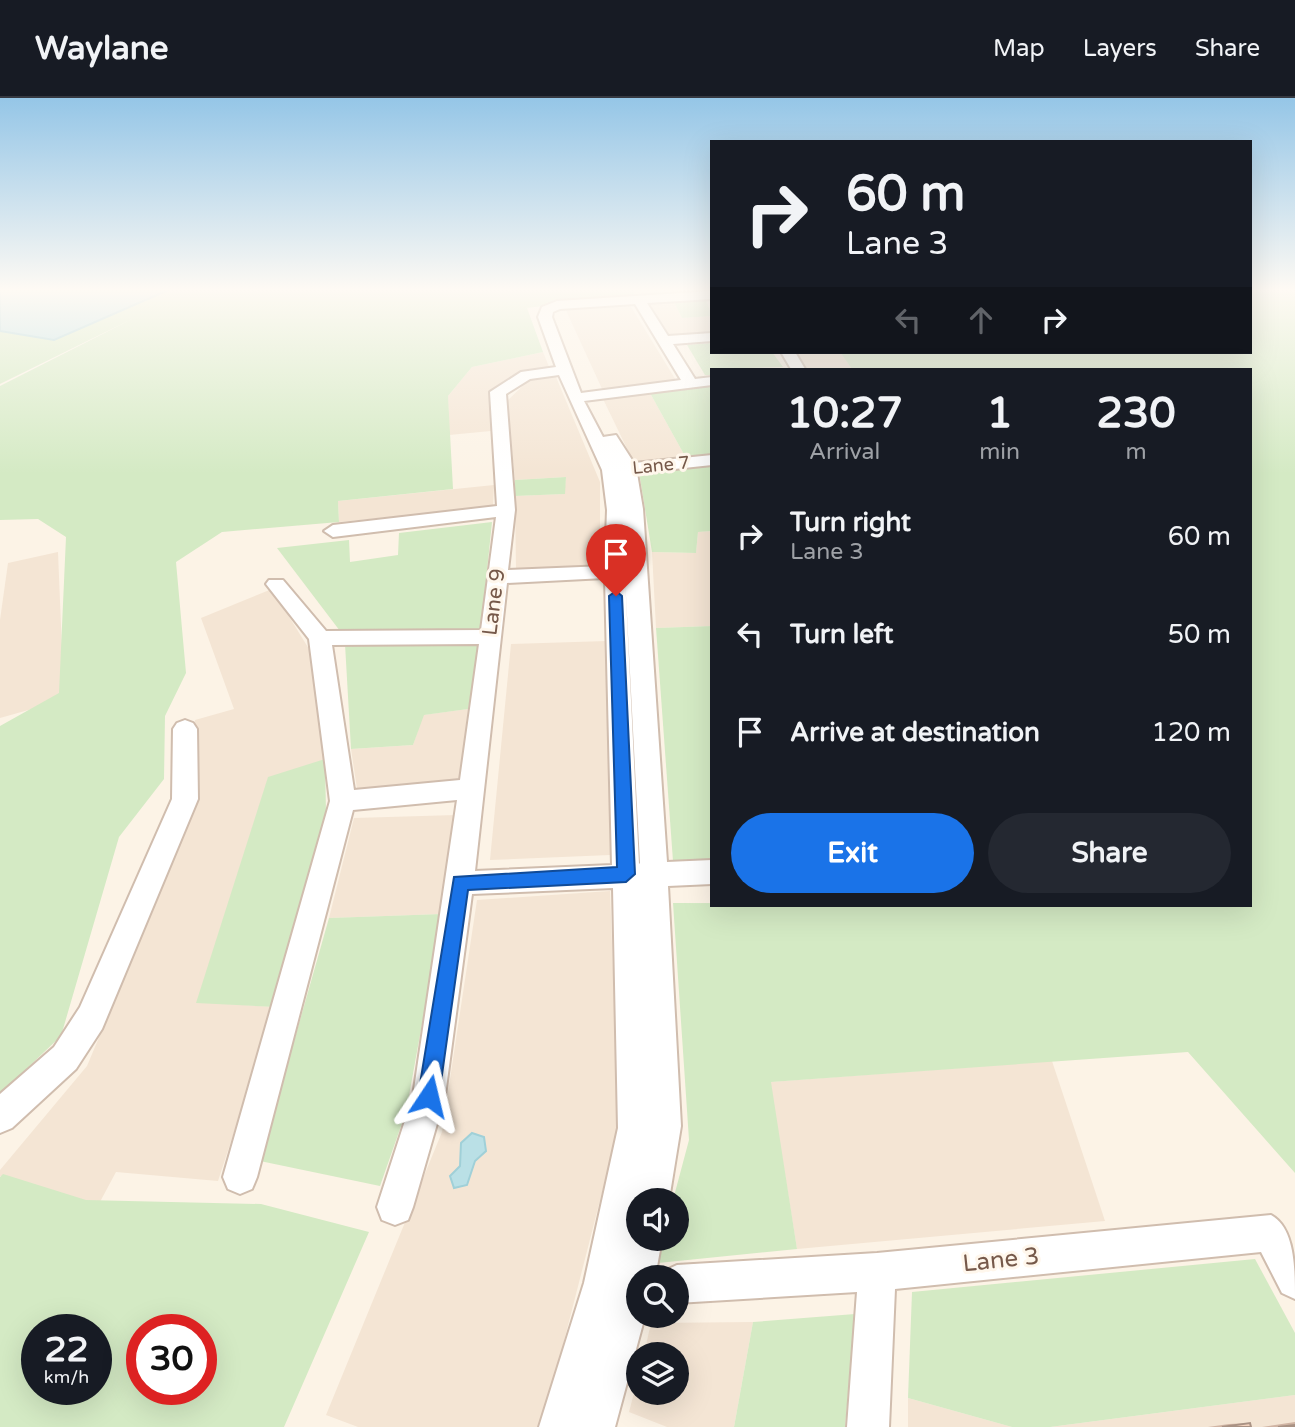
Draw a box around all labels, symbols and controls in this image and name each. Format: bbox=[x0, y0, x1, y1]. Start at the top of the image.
text: Waylane bbox=[35, 29, 169, 68]
text: Map bbox=[993, 34, 1045, 63]
text: Layers bbox=[1083, 34, 1157, 63]
text: Share bbox=[1195, 34, 1260, 63]
text: 60 m bbox=[846, 165, 965, 224]
icon: right bbox=[731, 168, 822, 259]
text: Lane 3 bbox=[846, 225, 948, 263]
icon: left bbox=[889, 301, 927, 339]
icon: ahead bbox=[962, 301, 1000, 339]
icon: right bbox=[1035, 301, 1073, 339]
text: 10:27 bbox=[786, 388, 903, 439]
text: 1 bbox=[986, 388, 1013, 439]
text: 230 bbox=[1096, 388, 1176, 439]
text: Arrival bbox=[809, 438, 880, 466]
text: min bbox=[979, 438, 1020, 466]
text: m bbox=[1125, 438, 1147, 466]
street label: Lane 7 bbox=[631, 451, 691, 479]
text: Turn right bbox=[790, 507, 911, 538]
icon: right bbox=[731, 517, 769, 555]
text: 60 m bbox=[1168, 521, 1231, 552]
pin bbox=[586, 524, 646, 596]
icon: arrive bbox=[597, 535, 635, 573]
text: Lane 3 bbox=[790, 538, 864, 566]
street label: Lane 9 bbox=[477, 567, 511, 637]
icon: left bbox=[731, 615, 769, 653]
text: Turn left bbox=[790, 619, 893, 650]
text: 50 m bbox=[1168, 619, 1231, 650]
icon: arrive bbox=[731, 713, 769, 751]
text: Arrive at destination bbox=[790, 717, 1040, 748]
text: 120 m bbox=[1151, 717, 1231, 748]
button: Exit bbox=[731, 813, 974, 893]
button: Share bbox=[988, 813, 1231, 893]
position arrow bbox=[392, 1059, 466, 1133]
map controls bbox=[626, 1188, 689, 1405]
button: sound bbox=[626, 1188, 689, 1251]
street label: Lane 3 bbox=[961, 1242, 1041, 1278]
button: search bbox=[626, 1265, 689, 1328]
speed limit sign: 30 bbox=[126, 1314, 217, 1405]
text: 22 bbox=[45, 1329, 88, 1371]
button: layers bbox=[626, 1342, 689, 1405]
text: km/h bbox=[44, 1366, 89, 1388]

